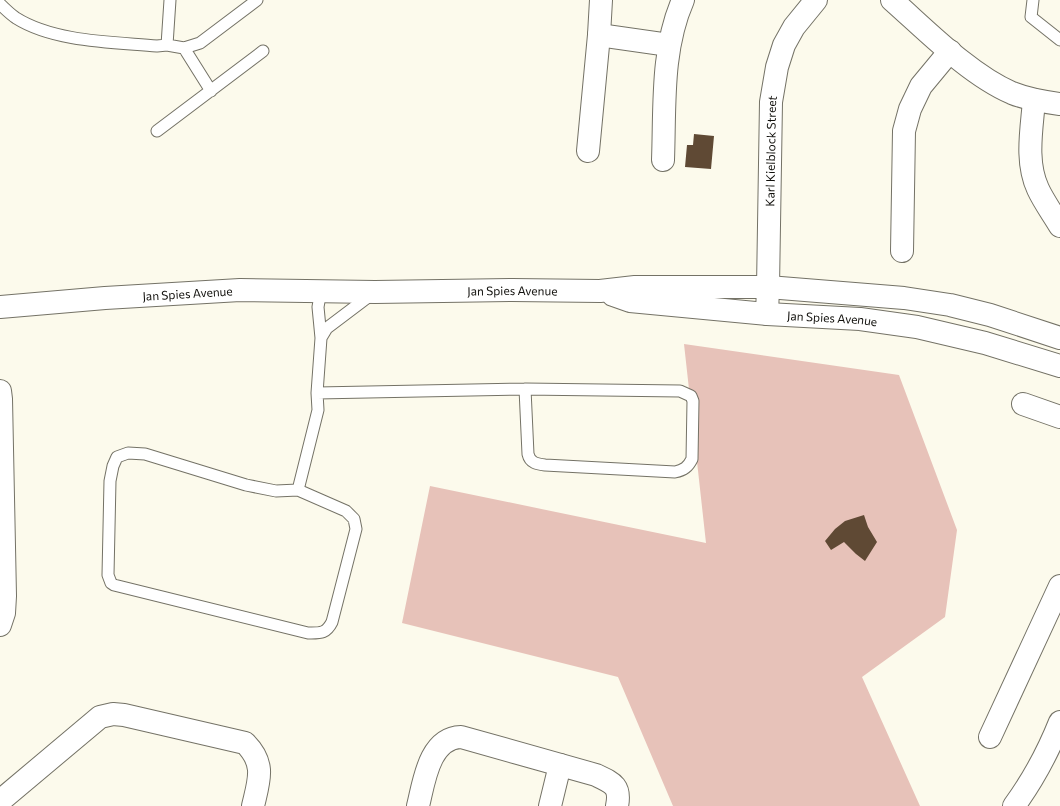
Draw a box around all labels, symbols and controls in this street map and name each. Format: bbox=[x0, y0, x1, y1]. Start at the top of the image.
street label: Karl Kielblock Street bbox=[762, 94, 779, 207]
street label: Jan Spies Avenue bbox=[142, 283, 233, 304]
street label: Jan Spies Avenue bbox=[467, 283, 558, 299]
street label: Jan Spies Avenue bbox=[787, 308, 878, 328]

